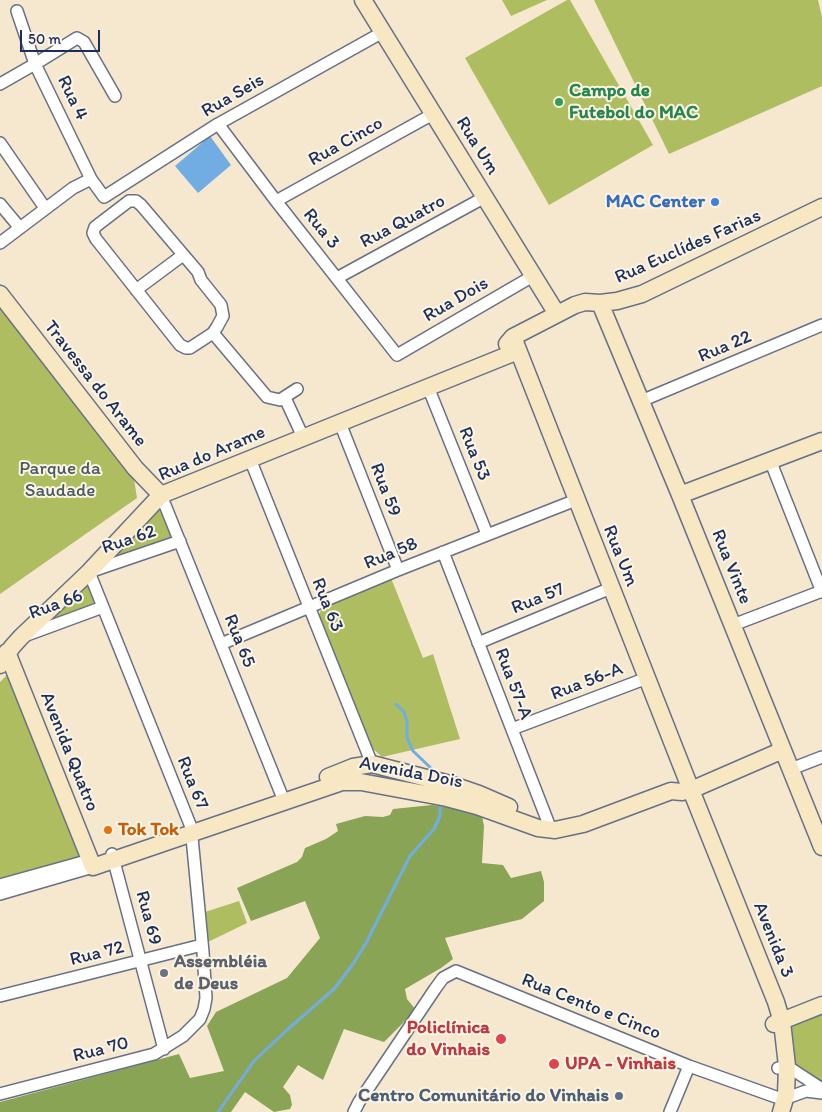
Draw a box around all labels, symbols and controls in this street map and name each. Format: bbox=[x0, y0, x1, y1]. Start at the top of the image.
scale bar bbox=[22, 20, 102, 52]
text: 50 m bbox=[28, 30, 61, 48]
street label: Rua Seis bbox=[198, 69, 268, 123]
street label: Rua 4 bbox=[51, 72, 93, 124]
place label: Campo de Futebol do MAC bbox=[569, 80, 698, 124]
marker: Campo de Futebol do MAC bbox=[553, 96, 565, 108]
street label: Rua Cinco bbox=[305, 112, 387, 172]
street label: Rua Um bbox=[450, 113, 504, 179]
street label: Rua Quatro bbox=[357, 190, 449, 254]
place label: MAC Center bbox=[606, 191, 705, 213]
marker: MAC Center bbox=[709, 196, 721, 208]
street label: Rua 3 bbox=[298, 204, 344, 254]
street label: Rua Euclídes Farias bbox=[611, 205, 765, 289]
street label: Rua Dois bbox=[419, 272, 493, 328]
street label: Travessa do Arame bbox=[39, 316, 151, 452]
street label: Rua 22 bbox=[695, 326, 755, 368]
street label: Rua do Arame bbox=[155, 421, 269, 487]
street label: Rua 53 bbox=[453, 424, 495, 484]
park label: Parque da Saudade bbox=[19, 458, 101, 502]
street label: Rua 59 bbox=[364, 460, 406, 520]
street label: Rua 62 bbox=[99, 520, 159, 560]
street label: Rua Um bbox=[597, 522, 643, 590]
street label: Rua Vinte bbox=[706, 526, 756, 608]
street label: Rua 58 bbox=[361, 533, 421, 575]
street label: Rua 63 bbox=[306, 575, 348, 635]
street label: Rua 57 bbox=[508, 578, 568, 620]
street label: Rua 66 bbox=[26, 585, 86, 625]
street label: Rua 65 bbox=[218, 611, 260, 671]
street label: Rua 57-A bbox=[489, 645, 537, 723]
street label: Rua 56-A bbox=[548, 658, 626, 706]
street label: Avenida Quatro bbox=[35, 689, 103, 815]
street label: Avenida Dois bbox=[357, 752, 465, 794]
street label: Rua 67 bbox=[171, 753, 213, 813]
place label: Tok Tok bbox=[118, 819, 179, 841]
marker: Tok Tok bbox=[102, 824, 114, 836]
street label: Rua 69 bbox=[130, 888, 166, 948]
street label: Avenida 3 bbox=[748, 899, 798, 981]
street label: Rua 72 bbox=[68, 936, 126, 972]
place label: Assembléia de Deus bbox=[174, 951, 267, 995]
marker: Assembléia de Deus bbox=[158, 967, 170, 979]
street label: Rua Cento e Cinco bbox=[518, 969, 664, 1045]
place label: Policlínica do Vinhais bbox=[406, 1017, 490, 1061]
street label: Rua 70 bbox=[71, 1032, 131, 1068]
marker: Policlínica do Vinhais bbox=[494, 1032, 508, 1046]
place label: UPA - Vinhais bbox=[565, 1053, 676, 1075]
marker: UPA - Vinhais bbox=[547, 1057, 561, 1071]
place label: Centro Comunitário do Vinhais bbox=[358, 1085, 609, 1107]
marker: Centro Comunitário do Vinhais bbox=[613, 1090, 625, 1102]

